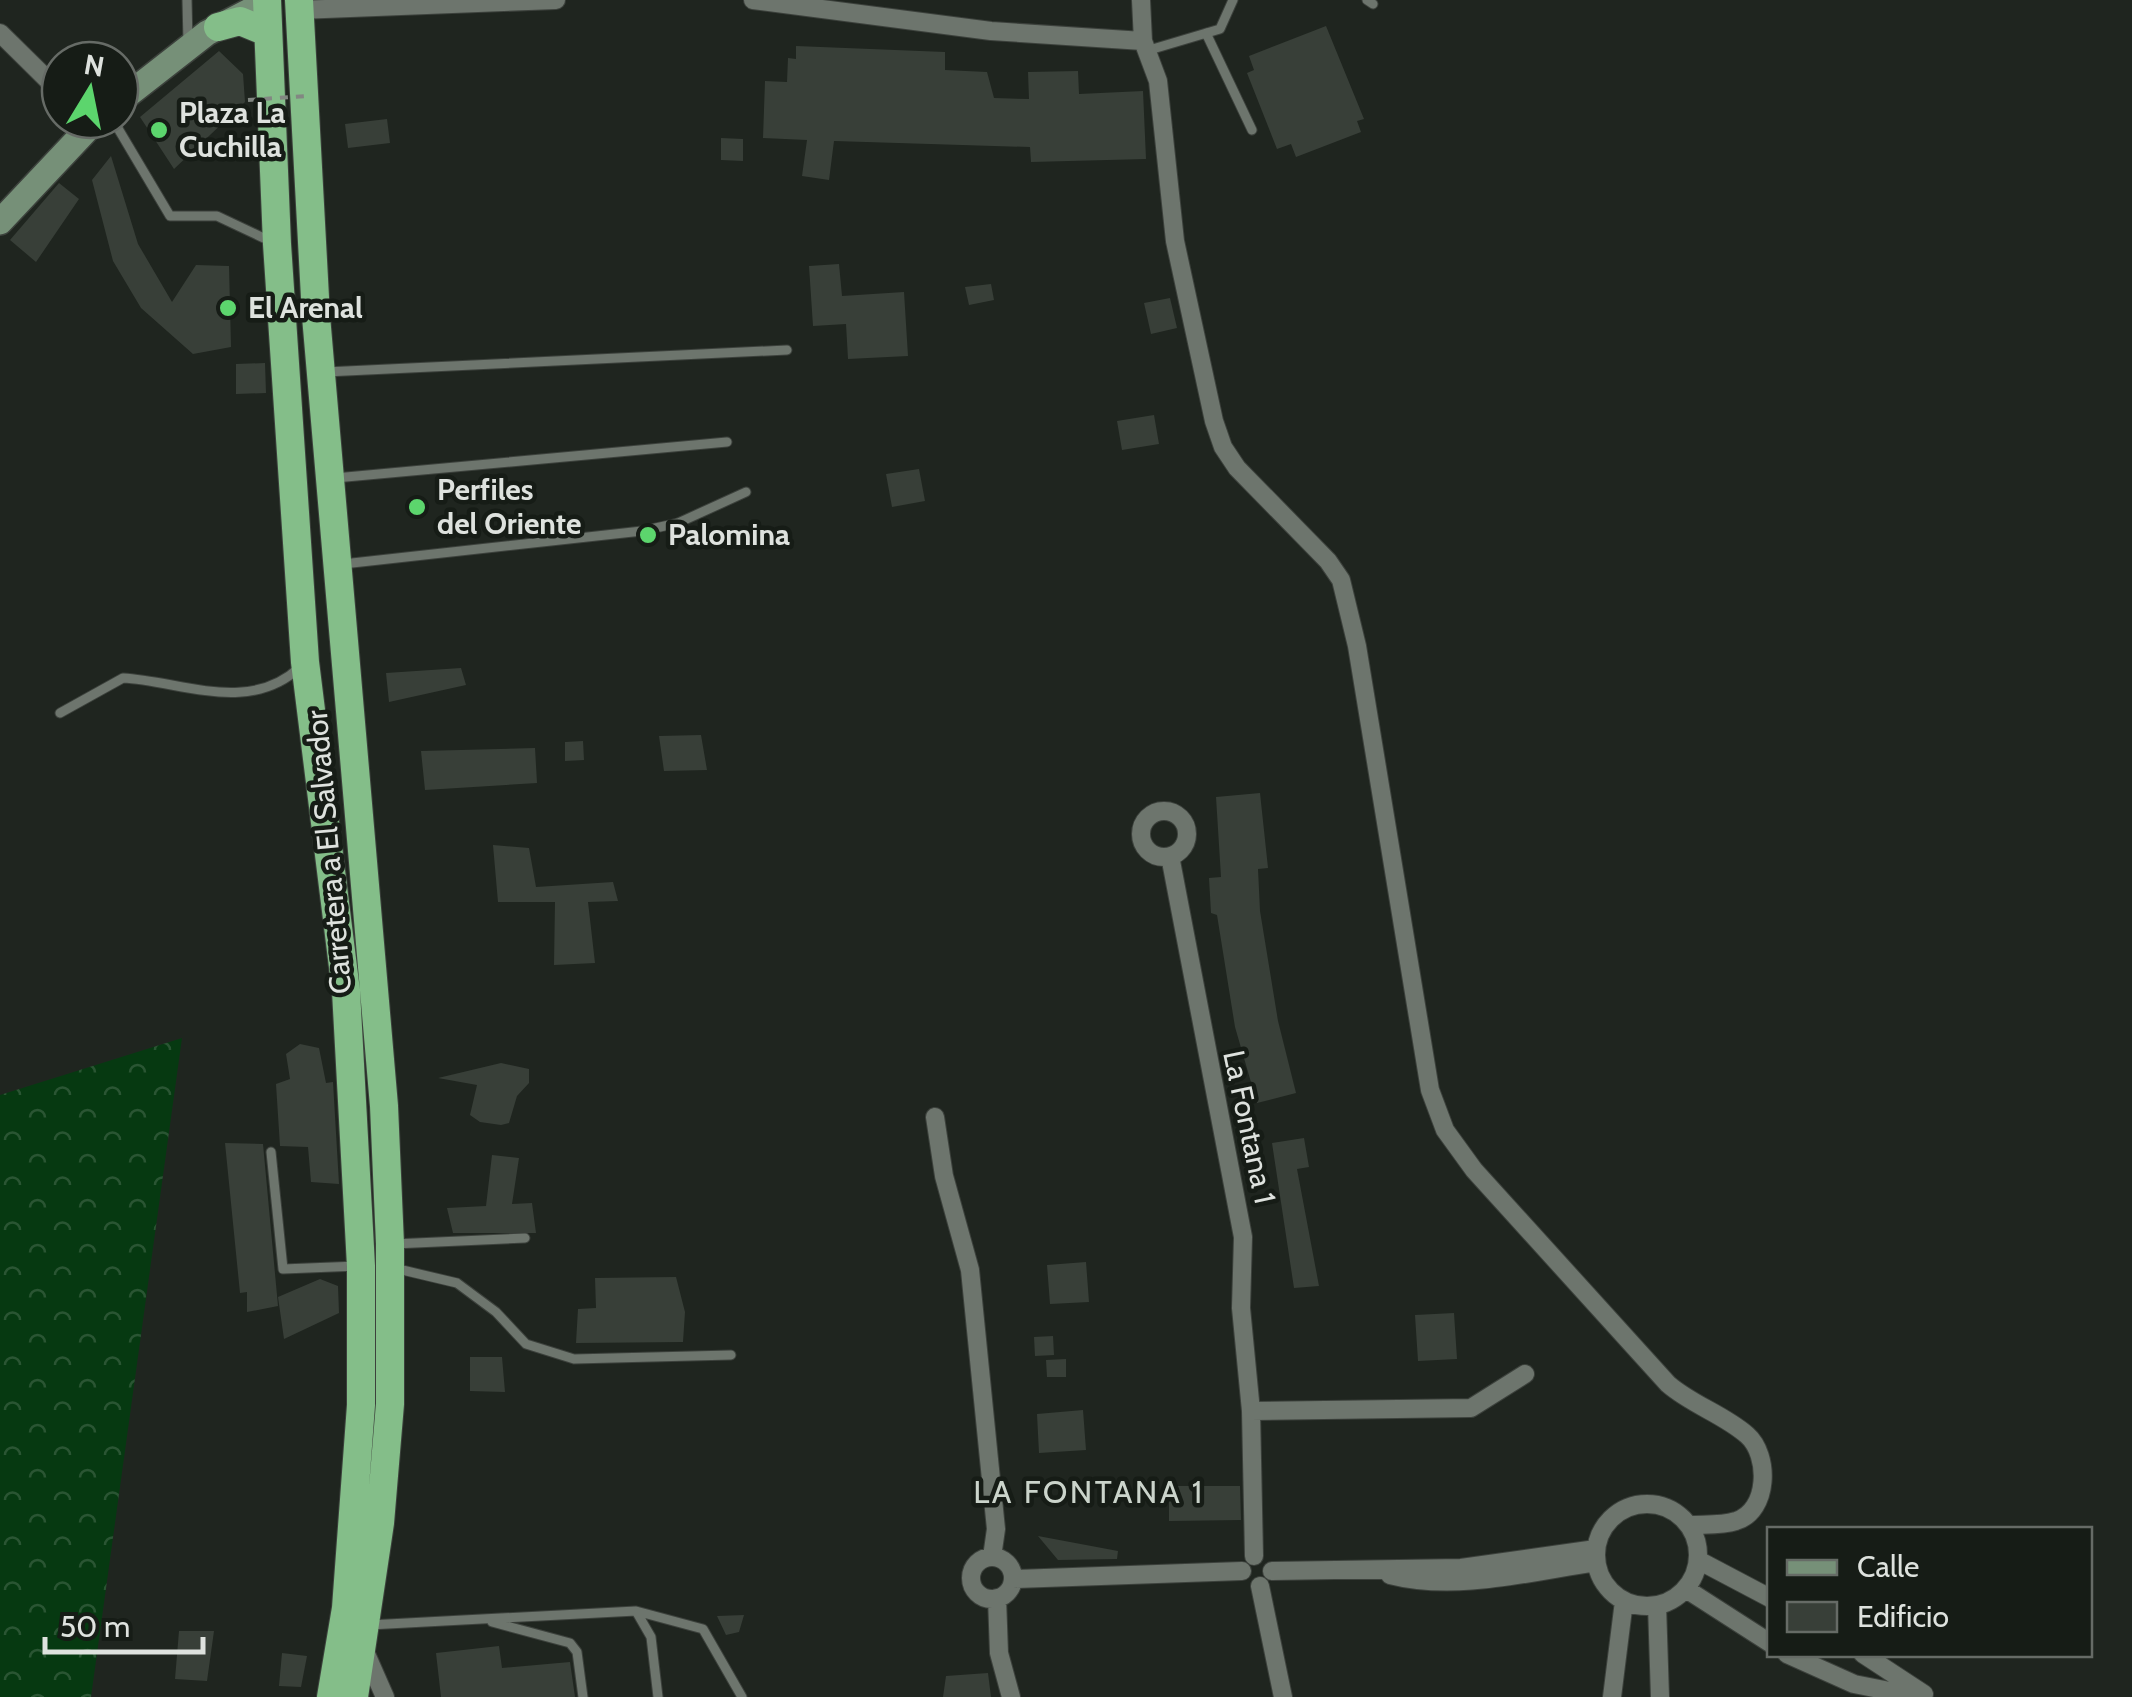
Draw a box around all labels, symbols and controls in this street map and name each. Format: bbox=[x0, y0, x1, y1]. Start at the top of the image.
north arrow bbox=[40, 40, 140, 140]
text: N bbox=[82, 47, 107, 84]
place label: Plaza La Cuchilla bbox=[179, 94, 285, 165]
marker: Plaza La Cuchilla bbox=[148, 119, 170, 141]
place label: El Arenal bbox=[248, 289, 363, 326]
marker: El Arenal bbox=[217, 297, 239, 319]
place label: Perfiles del Oriente bbox=[437, 471, 582, 542]
marker: Perfiles del Oriente bbox=[406, 496, 428, 518]
place label: Palomina bbox=[668, 516, 790, 553]
marker: Palomina bbox=[637, 524, 659, 546]
street label: Carretera a El Salvador bbox=[298, 708, 359, 995]
street label: La Fontana 1 bbox=[1215, 1047, 1284, 1207]
district label: LA FONTANA 1 bbox=[973, 1472, 1205, 1511]
legend bbox=[1767, 1527, 2092, 1657]
text: Calle bbox=[1857, 1548, 1919, 1585]
scale bar bbox=[45, 1592, 202, 1654]
text: Edificio bbox=[1857, 1598, 1949, 1635]
text: 50 m bbox=[60, 1608, 130, 1645]

